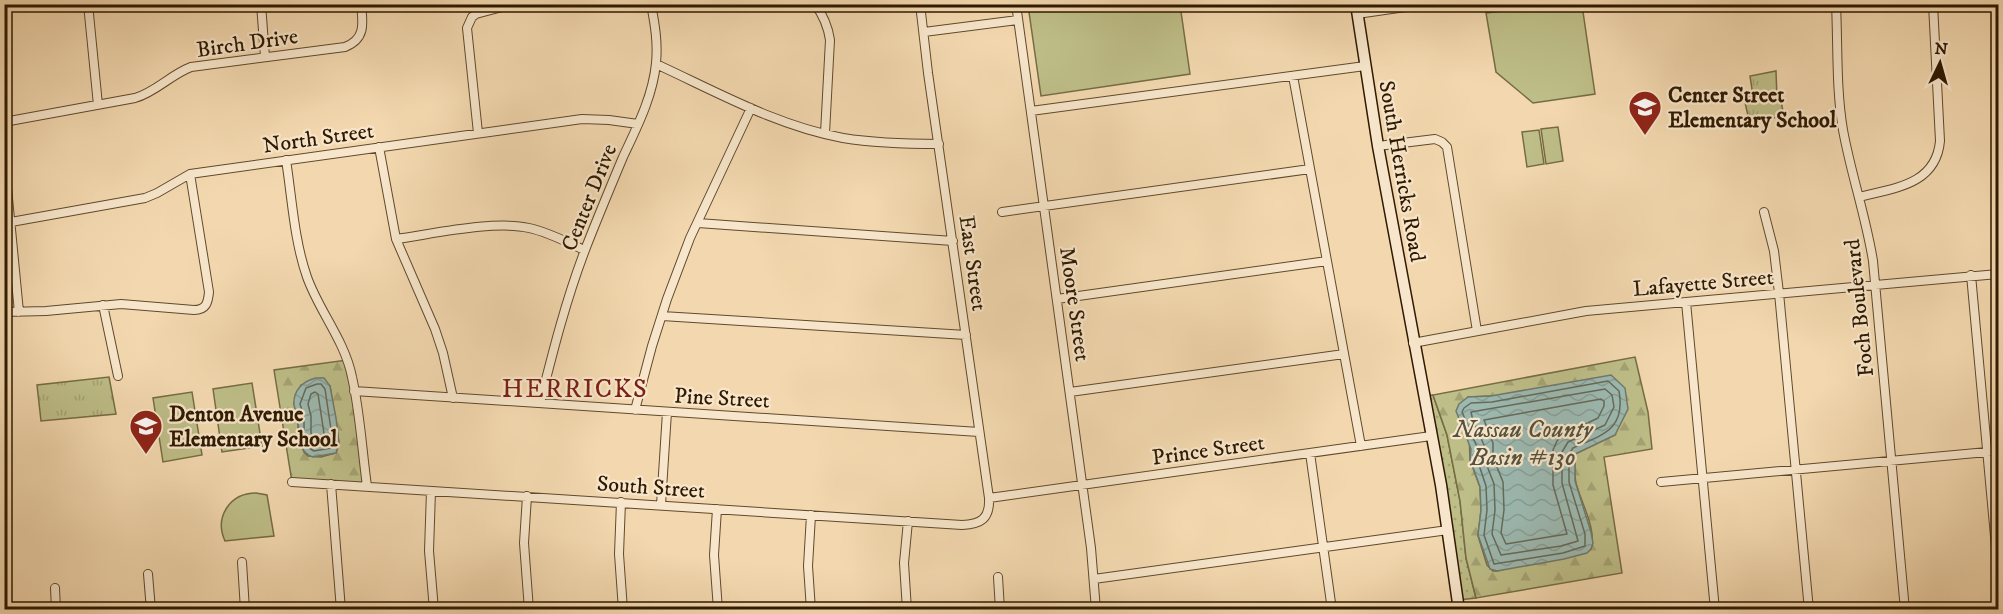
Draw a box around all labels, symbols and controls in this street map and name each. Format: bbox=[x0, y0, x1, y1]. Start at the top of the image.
street label: Birch Drive bbox=[195, 23, 300, 64]
north arrow bbox=[1910, 33, 1970, 93]
text: N bbox=[1934, 39, 1949, 60]
street label: South Herricks Road bbox=[1372, 79, 1431, 264]
place label: Center Street Elementary School bbox=[1668, 82, 1837, 134]
school or university icon: Center Street Elementary School bbox=[1627, 89, 1663, 136]
street label: North Street bbox=[261, 117, 375, 160]
street label: Center Drive bbox=[556, 140, 623, 255]
street label: East Street bbox=[952, 214, 993, 313]
street label: Foch Boulevard bbox=[1839, 238, 1880, 378]
street label: Moore Street bbox=[1053, 245, 1096, 363]
street label: Lafayette Street bbox=[1632, 264, 1775, 303]
district label: HERRICKS bbox=[502, 373, 648, 406]
street label: Pine Street bbox=[673, 383, 770, 414]
place label: Denton Avenue Elementary School bbox=[169, 401, 338, 453]
school or university icon: Denton Avenue Elementary School bbox=[128, 408, 164, 455]
water label: Nassau County Basin #130 bbox=[1451, 415, 1594, 473]
street label: Prince Street bbox=[1150, 429, 1266, 472]
street label: South Street bbox=[596, 470, 706, 505]

